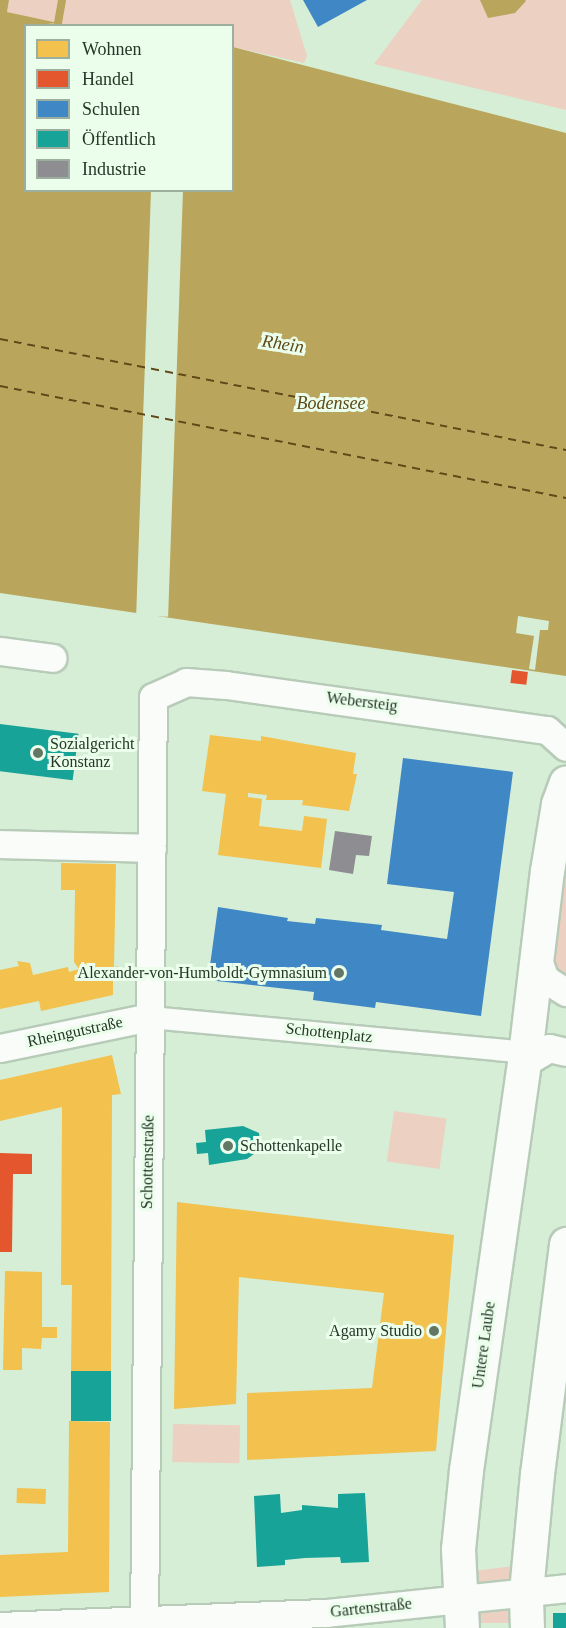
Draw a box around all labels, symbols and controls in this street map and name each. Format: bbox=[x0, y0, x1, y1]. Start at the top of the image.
legend bbox=[24, 24, 234, 192]
text: Wohnen bbox=[82, 39, 142, 59]
text: Handel bbox=[82, 69, 134, 89]
text: Schulen bbox=[82, 99, 140, 119]
text: Öffentlich bbox=[82, 129, 156, 149]
text: Industrie bbox=[82, 159, 146, 179]
water label: Rhein bbox=[261, 330, 305, 358]
water label: Bodensee bbox=[297, 392, 365, 414]
street label: Webersteig bbox=[325, 688, 399, 716]
place label: Sozialgericht Konstanz bbox=[50, 734, 134, 772]
marker: Sozialgericht Konstanz bbox=[31, 746, 45, 760]
place label: Alexander-von-Humboldt-Gymnasium bbox=[78, 963, 327, 983]
marker: Alexander-von-Humboldt-Gymnasium bbox=[332, 966, 346, 980]
street label: Rheingutstraße bbox=[26, 1013, 124, 1051]
street label: Schottenplatz bbox=[285, 1019, 373, 1047]
street label: Schottenstraße bbox=[138, 1115, 158, 1209]
place label: Schottenkapelle bbox=[240, 1136, 342, 1156]
marker: Schottenkapelle bbox=[221, 1139, 235, 1153]
street label: Untere Laube bbox=[468, 1300, 500, 1390]
place label: Agamy Studio bbox=[329, 1321, 422, 1341]
marker: Agamy Studio bbox=[427, 1324, 441, 1338]
street label: Gartenstraße bbox=[329, 1594, 413, 1622]

